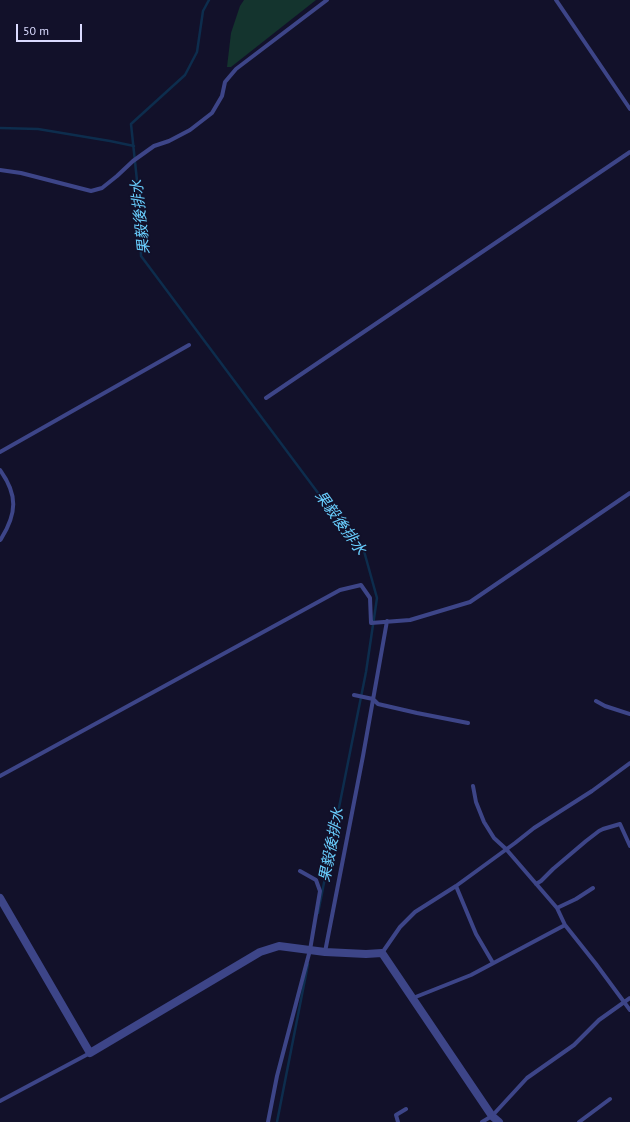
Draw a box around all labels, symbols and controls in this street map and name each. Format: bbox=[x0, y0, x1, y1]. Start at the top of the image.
scale bar bbox=[18, 16, 84, 42]
text: 50 m bbox=[23, 23, 49, 38]
water label: 果毅後排水 bbox=[128, 179, 154, 255]
water label: 果毅後排水 bbox=[311, 487, 369, 559]
water label: 果毅後排水 bbox=[316, 806, 348, 884]

